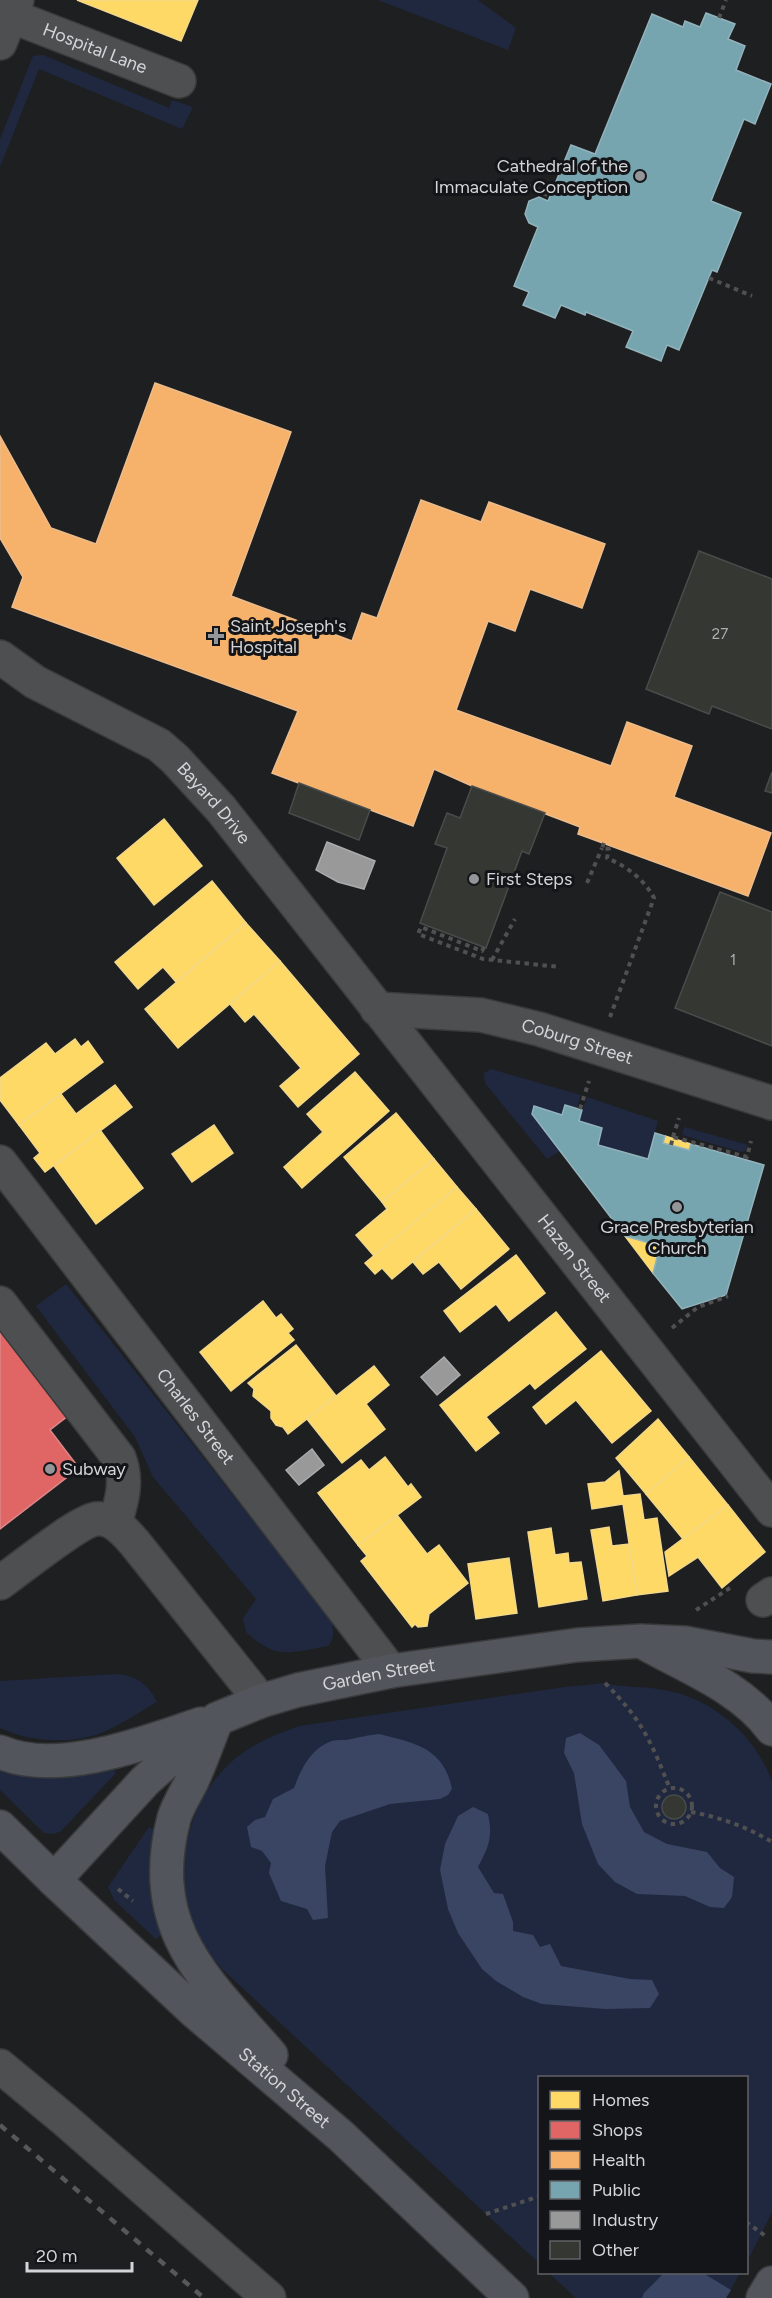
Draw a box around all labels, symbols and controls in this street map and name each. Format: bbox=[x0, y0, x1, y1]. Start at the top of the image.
street label: Hospital Lane bbox=[40, 18, 150, 79]
place label: Cathedral of the Immaculate Conception bbox=[434, 155, 628, 198]
marker: Cathedral of the Immaculate Conception bbox=[633, 169, 647, 183]
place label: Saint Joseph's Hospital bbox=[230, 615, 346, 658]
house number: 27 bbox=[712, 625, 728, 643]
marker: Saint Joseph's Hospital bbox=[207, 627, 225, 645]
street label: Bayard Drive bbox=[172, 757, 255, 848]
place label: First Steps bbox=[486, 868, 572, 890]
marker: First Steps bbox=[467, 872, 481, 886]
house number: 1 bbox=[730, 951, 736, 969]
street label: Coburg Street bbox=[519, 1014, 636, 1069]
marker: Grace Presbyterian Church bbox=[670, 1200, 684, 1214]
street label: Hazen Street bbox=[533, 1210, 616, 1307]
place label: Grace Presbyterian Church bbox=[600, 1216, 754, 1259]
street label: Charles Street bbox=[152, 1364, 240, 1469]
place label: Subway bbox=[62, 1458, 126, 1480]
marker: Subway bbox=[43, 1462, 57, 1476]
street label: Garden Street bbox=[320, 1654, 437, 1696]
street label: Station Street bbox=[234, 2043, 335, 2133]
legend bbox=[538, 2076, 748, 2274]
text: Homes bbox=[592, 2089, 650, 2111]
text: Shops bbox=[592, 2119, 643, 2141]
text: Health bbox=[592, 2149, 645, 2171]
text: Public bbox=[592, 2179, 641, 2201]
text: Industry bbox=[592, 2209, 659, 2231]
scale bar bbox=[27, 2235, 132, 2273]
text: Other bbox=[592, 2239, 639, 2261]
text: 20 m bbox=[36, 2245, 77, 2267]

